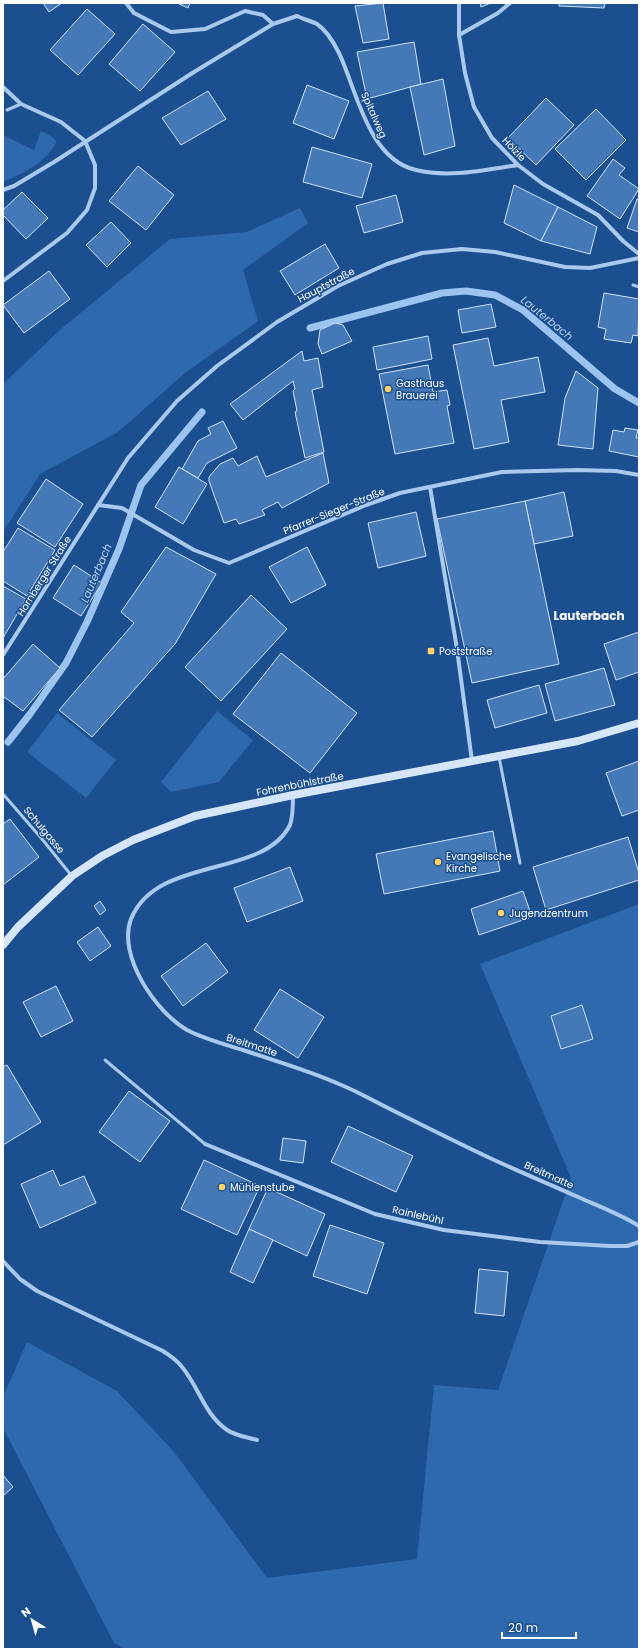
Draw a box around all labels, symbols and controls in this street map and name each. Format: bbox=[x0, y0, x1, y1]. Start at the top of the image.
street label: Spitalweg bbox=[357, 90, 391, 140]
street label: Hölzle bbox=[499, 133, 529, 165]
street label: Hauptstraße bbox=[295, 264, 357, 306]
water label: Lauterbach bbox=[518, 292, 576, 344]
place label: Gasthaus Brauerei bbox=[396, 376, 444, 403]
marker: Gasthaus Brauerei bbox=[383, 384, 393, 394]
street label: Pfarrer-Sieger-Straße bbox=[281, 484, 387, 538]
street label: Hornberger Straße bbox=[13, 533, 75, 619]
water label: Lauterbach bbox=[76, 541, 116, 605]
district label: Lauterbach bbox=[553, 607, 625, 624]
place label: Poststraße bbox=[439, 644, 492, 659]
marker: Poststraße bbox=[426, 646, 436, 656]
street label: Fohrenbühlstraße bbox=[255, 768, 345, 800]
street label: Schulgasse bbox=[20, 803, 68, 857]
place label: Evangelische Kirche bbox=[446, 849, 512, 876]
marker: Evangelische Kirche bbox=[433, 857, 443, 867]
place label: Jugendzentrum bbox=[509, 906, 588, 921]
marker: Jugendzentrum bbox=[496, 908, 506, 918]
street label: Breitmatte bbox=[225, 1030, 279, 1060]
street label: Breitmatte bbox=[522, 1157, 576, 1193]
place label: Mühlenstube bbox=[230, 1180, 295, 1195]
marker: Mühlenstube bbox=[217, 1182, 227, 1192]
street label: Rainlebühl bbox=[391, 1202, 445, 1228]
north arrow bbox=[12, 1600, 52, 1640]
text: N bbox=[18, 1603, 34, 1621]
scale bar bbox=[502, 1614, 576, 1640]
text: 20 m bbox=[508, 1619, 538, 1636]

